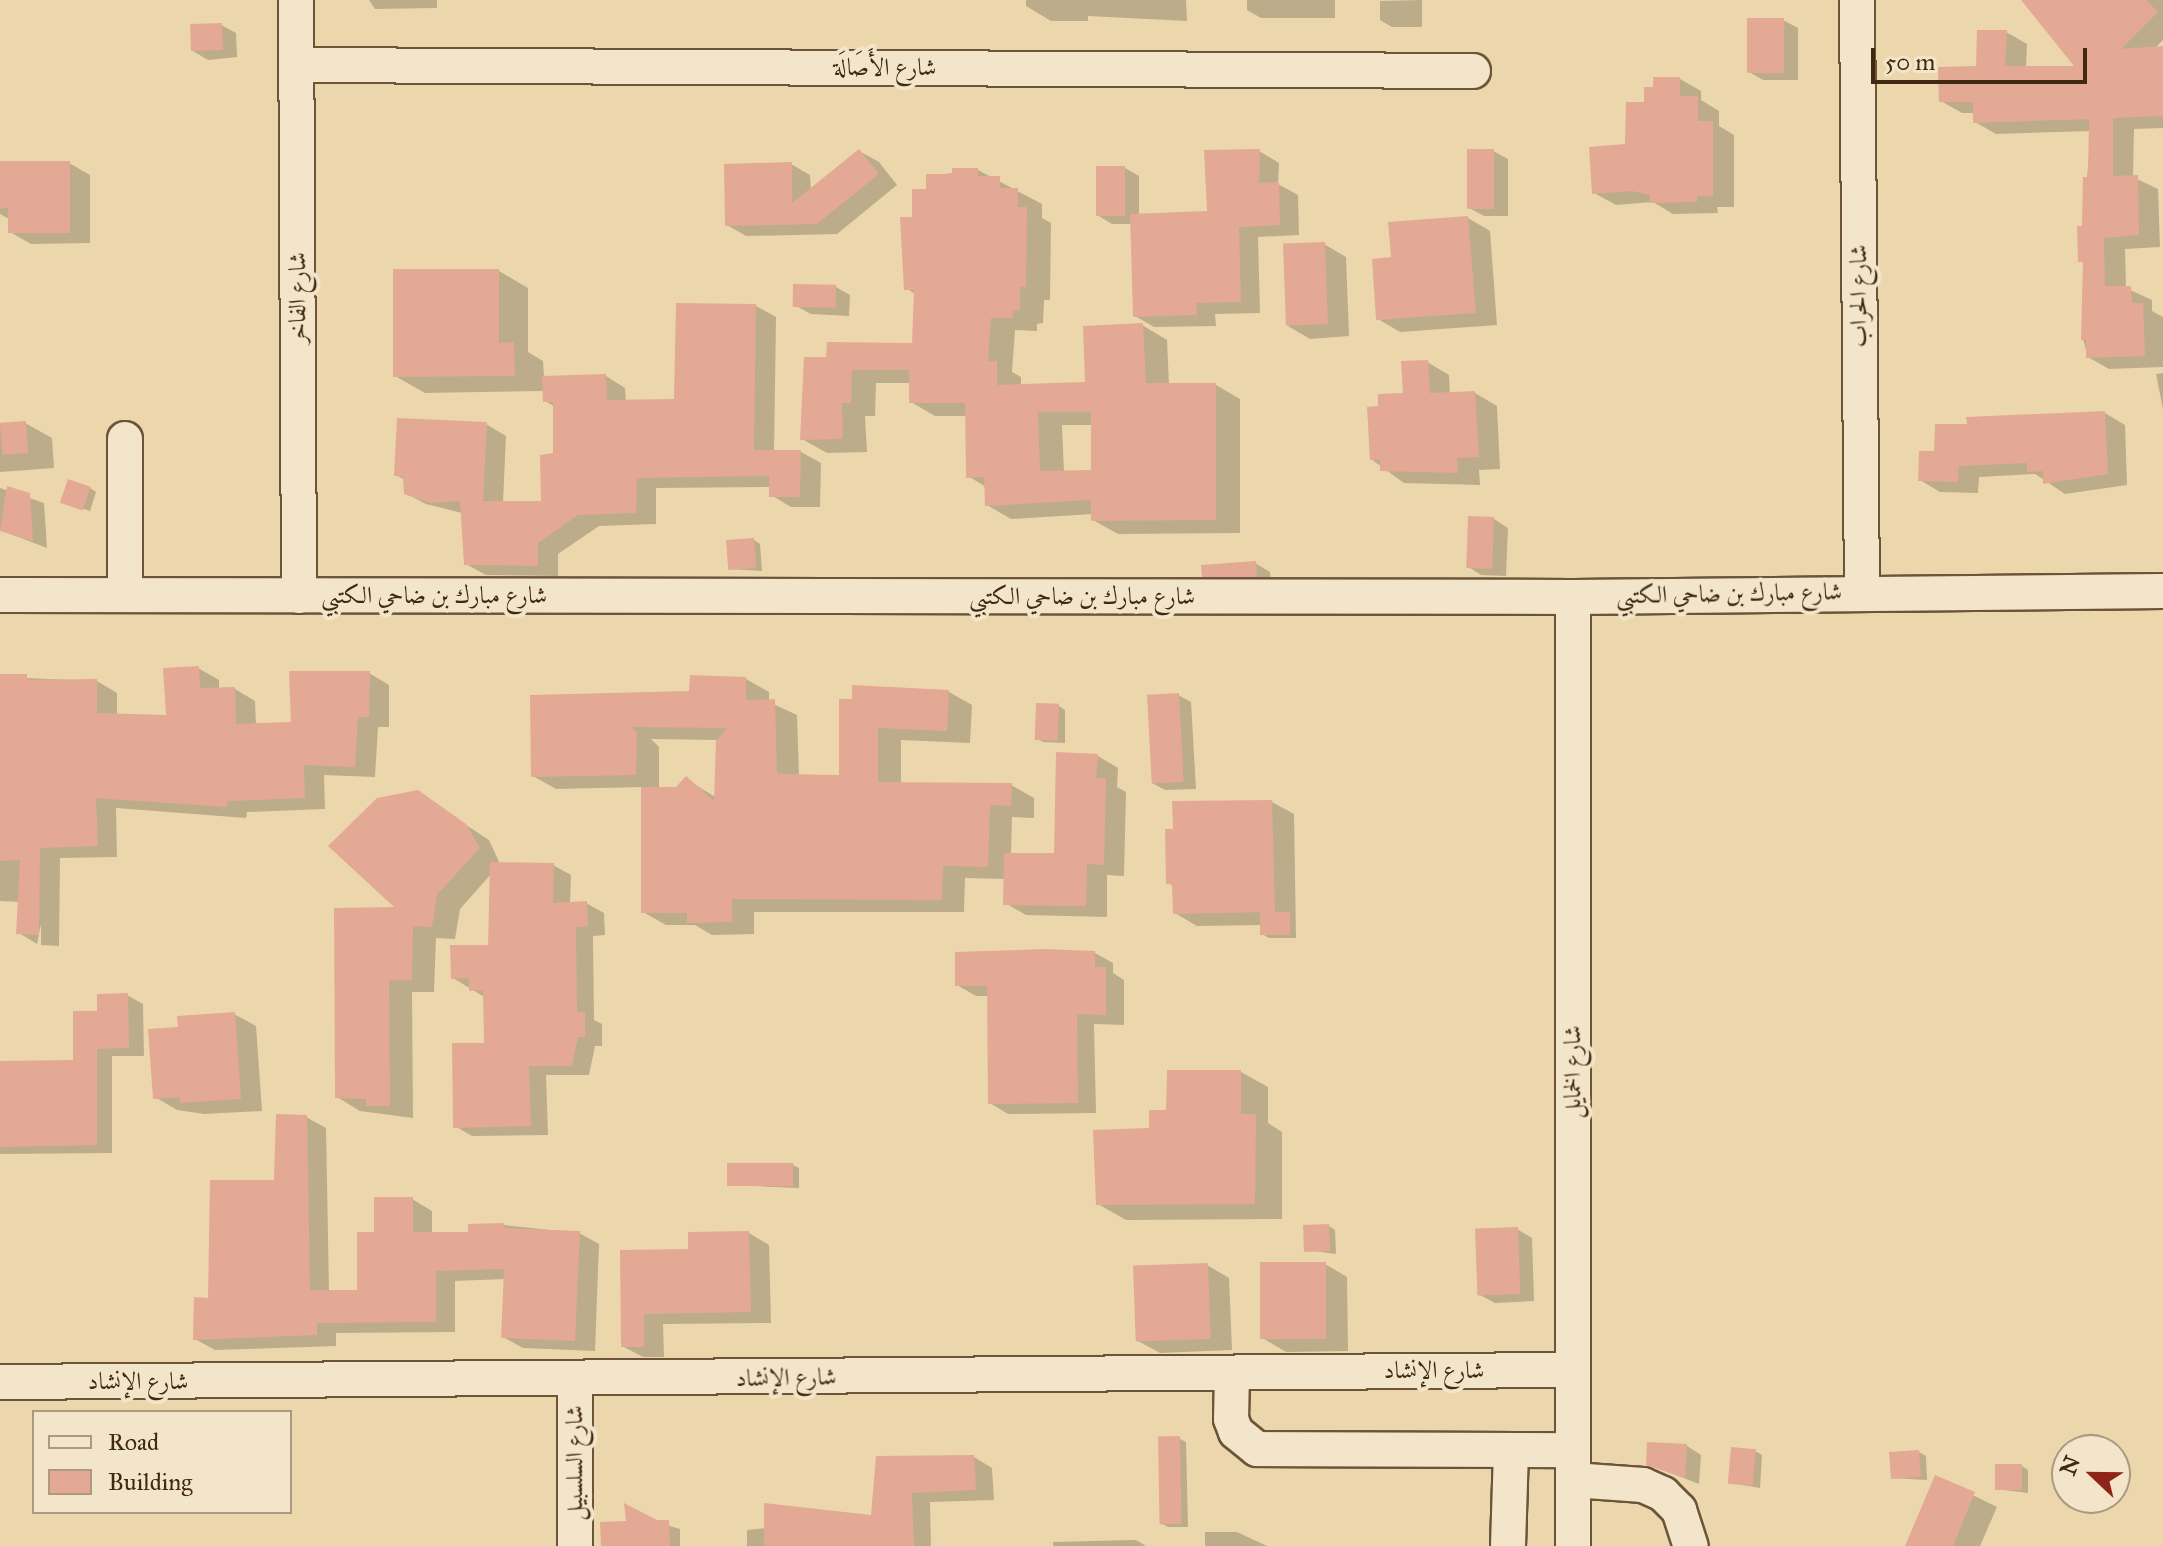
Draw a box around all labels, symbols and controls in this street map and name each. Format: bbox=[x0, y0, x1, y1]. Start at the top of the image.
scale bar bbox=[1875, 32, 2091, 82]
text: 50 m bbox=[1885, 47, 1935, 77]
street label: شارع الأَصَالَة bbox=[834, 54, 936, 82]
street label: شارع الحراب bbox=[1845, 245, 1873, 347]
street label: شارع الفاخر bbox=[284, 252, 312, 344]
street label: شارع مبارك بن ضاحي الكتبي bbox=[1616, 578, 1842, 610]
street label: شارع مبارك بن ضاحي الكتبي bbox=[321, 582, 547, 610]
street label: شارع مبارك بن ضاحي الكتبي bbox=[969, 583, 1195, 611]
street label: شارع الخمايل bbox=[1559, 1025, 1587, 1119]
street label: شارع الإنشاد bbox=[1384, 1357, 1484, 1385]
street label: شارع الإنشاد bbox=[735, 1363, 837, 1393]
street label: شارع الإنشاد bbox=[88, 1368, 188, 1396]
street label: شارع السلسبيل bbox=[561, 1405, 589, 1521]
legend bbox=[32, 1410, 292, 1514]
text: Road bbox=[108, 1427, 159, 1457]
north arrow bbox=[2051, 1434, 2131, 1514]
text: N bbox=[2054, 1452, 2086, 1479]
text: Building bbox=[108, 1467, 193, 1497]

